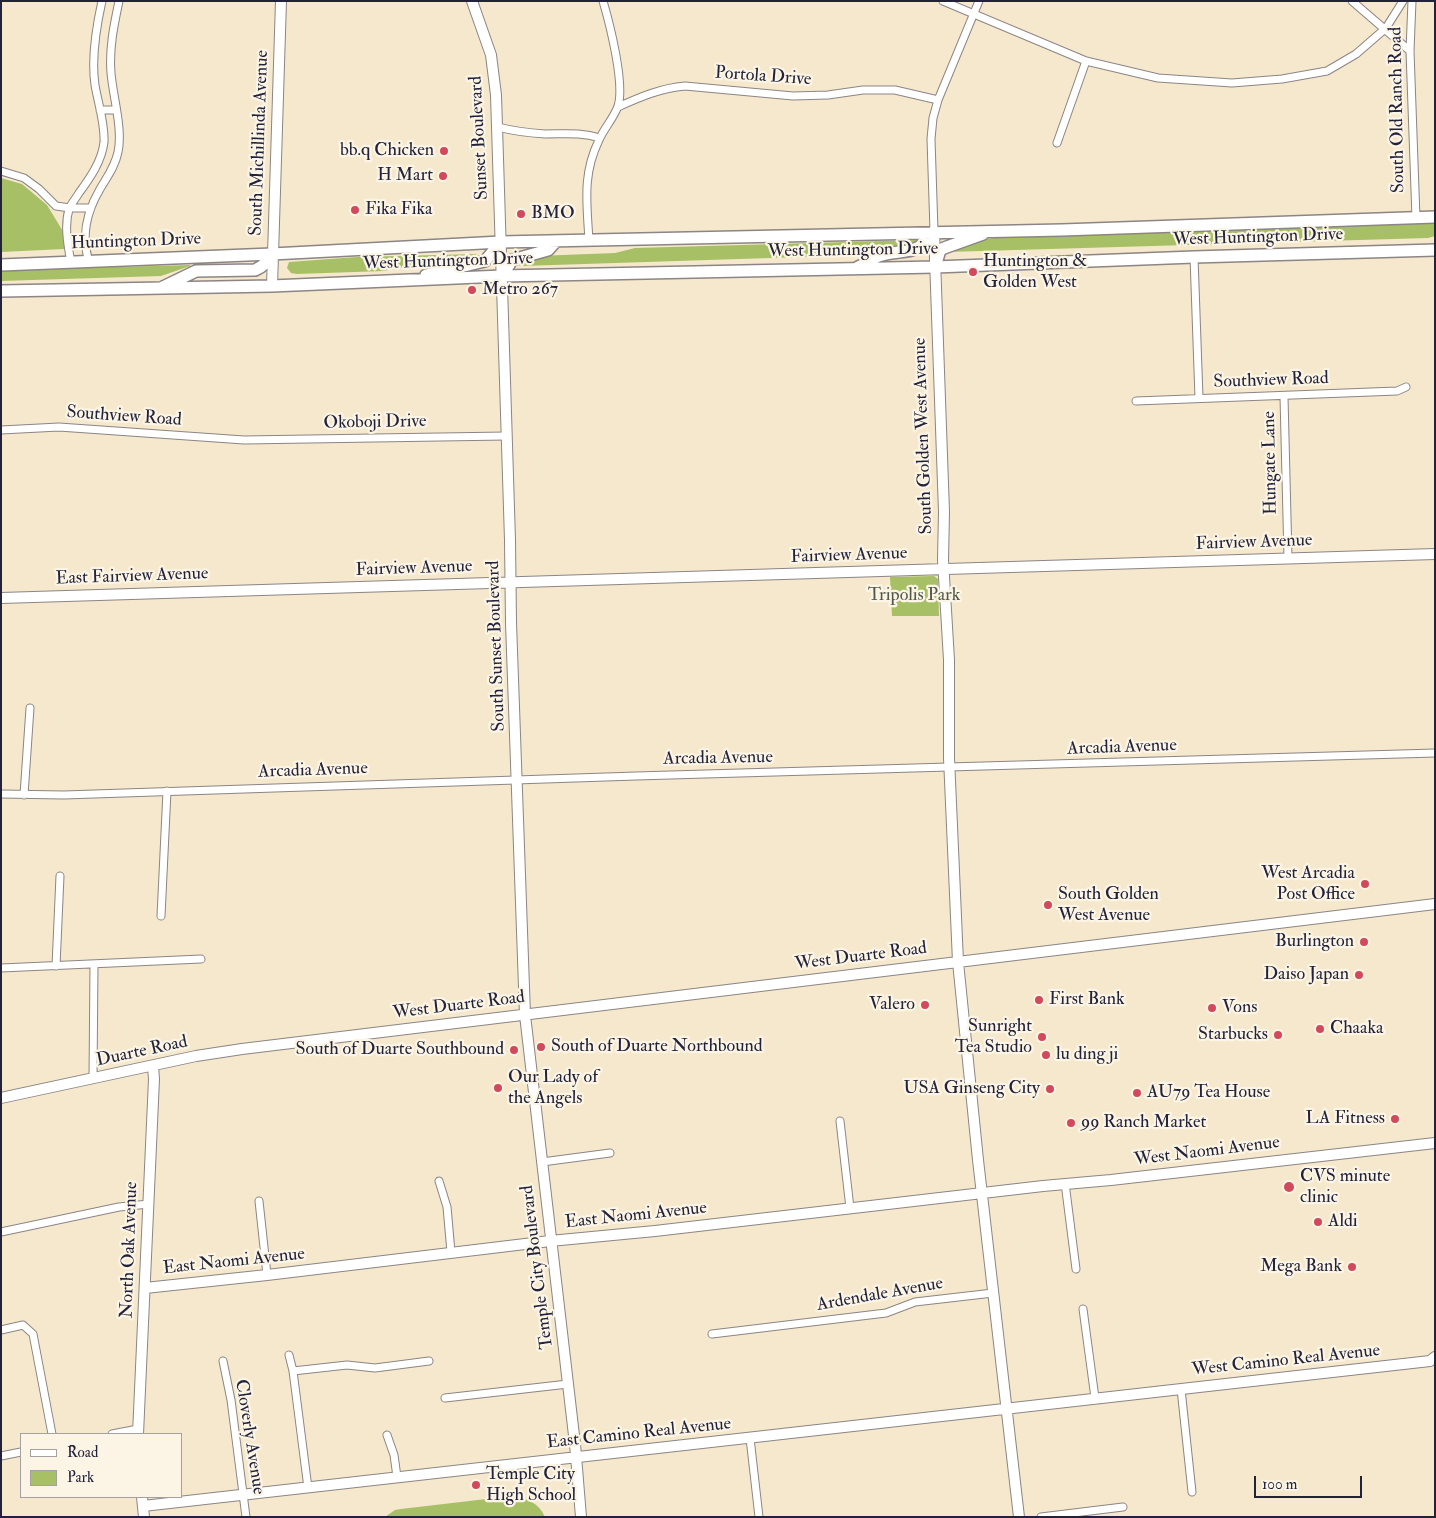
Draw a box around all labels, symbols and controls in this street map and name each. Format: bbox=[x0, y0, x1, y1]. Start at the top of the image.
street label: South Old Ranch Road bbox=[1386, 27, 1410, 193]
street label: South Michillinda Avenue bbox=[246, 50, 274, 236]
street label: Portola Drive bbox=[714, 63, 812, 91]
street label: Sunset Boulevard bbox=[466, 75, 494, 201]
place label: bb.q Chicken bbox=[340, 140, 434, 162]
marker: bb.q Chicken bbox=[438, 145, 450, 157]
place label: H Mart bbox=[377, 165, 433, 187]
marker: H Mart bbox=[437, 170, 449, 182]
place label: Fika Fika bbox=[365, 199, 432, 221]
place label: BMO bbox=[531, 203, 575, 225]
marker: Fika Fika bbox=[349, 204, 361, 216]
marker: BMO bbox=[515, 208, 527, 220]
street label: West Huntington Drive bbox=[1172, 224, 1344, 252]
street label: Huntington Drive bbox=[70, 229, 202, 255]
street label: West Huntington Drive bbox=[768, 239, 938, 263]
street label: West Huntington Drive bbox=[362, 248, 534, 276]
place label: Huntington & Golden West bbox=[983, 251, 1087, 294]
marker: Huntington & Golden West bbox=[967, 266, 979, 278]
place label: Metro 267 bbox=[482, 279, 558, 301]
marker: Metro 267 bbox=[466, 284, 478, 296]
street label: South Golden West Avenue bbox=[910, 337, 938, 535]
street label: Southview Road bbox=[1213, 368, 1329, 394]
street label: Southview Road bbox=[66, 402, 182, 432]
street label: Okoboji Drive bbox=[323, 411, 427, 435]
street label: Hungate Lane bbox=[1259, 411, 1283, 515]
street label: Fairview Avenue bbox=[1195, 530, 1313, 556]
street label: Fairview Avenue bbox=[790, 543, 908, 569]
street label: Fairview Avenue bbox=[355, 556, 473, 582]
street label: South Sunset Boulevard bbox=[483, 560, 511, 732]
street label: East Fairview Avenue bbox=[55, 564, 209, 590]
park label: Tripolis Park bbox=[868, 585, 960, 607]
street label: Arcadia Avenue bbox=[1067, 735, 1177, 761]
street label: Arcadia Avenue bbox=[663, 747, 773, 771]
street label: Arcadia Avenue bbox=[258, 758, 368, 784]
place label: West Arcadia Post Office bbox=[1261, 863, 1355, 906]
marker: West Arcadia Post Office bbox=[1359, 878, 1371, 890]
place label: South Golden West Avenue bbox=[1058, 884, 1159, 926]
marker: South Golden West Avenue bbox=[1042, 899, 1054, 911]
place label: Burlington bbox=[1275, 931, 1354, 953]
marker: Burlington bbox=[1358, 936, 1370, 948]
street label: West Duarte Road bbox=[794, 938, 928, 976]
place label: Daiso Japan bbox=[1263, 964, 1349, 986]
marker: Daiso Japan bbox=[1353, 969, 1365, 981]
street label: West Duarte Road bbox=[392, 987, 526, 1025]
place label: First Bank bbox=[1049, 989, 1125, 1011]
place label: Valero bbox=[869, 994, 915, 1016]
marker: First Bank bbox=[1033, 994, 1045, 1006]
place label: Vons bbox=[1222, 997, 1257, 1019]
marker: Valero bbox=[919, 999, 931, 1011]
marker: Vons bbox=[1206, 1002, 1218, 1014]
place label: Sunright Tea Studio bbox=[955, 1016, 1032, 1058]
place label: Chaaka bbox=[1330, 1018, 1383, 1040]
marker: Chaaka bbox=[1314, 1023, 1326, 1035]
place label: Starbucks bbox=[1198, 1024, 1268, 1046]
marker: Starbucks bbox=[1272, 1029, 1284, 1041]
marker: Sunright Tea Studio bbox=[1036, 1031, 1048, 1043]
street label: Duarte Road bbox=[94, 1032, 190, 1072]
place label: South of Duarte Northbound bbox=[551, 1036, 763, 1058]
place label: South of Duarte Southbound bbox=[295, 1039, 504, 1061]
marker: South of Duarte Northbound bbox=[535, 1041, 547, 1053]
marker: South of Duarte Southbound bbox=[508, 1044, 520, 1056]
place label: lu ding ji bbox=[1056, 1044, 1118, 1066]
marker: lu ding ji bbox=[1040, 1049, 1052, 1061]
place label: Our Lady of the Angels bbox=[508, 1067, 598, 1110]
place label: USA Ginseng City bbox=[903, 1078, 1040, 1100]
marker: Our Lady of the Angels bbox=[492, 1082, 504, 1094]
place label: AU79 Tea House bbox=[1147, 1082, 1270, 1104]
marker: USA Ginseng City bbox=[1044, 1083, 1056, 1095]
marker: AU79 Tea House bbox=[1131, 1087, 1143, 1099]
place label: LA Fitness bbox=[1306, 1108, 1385, 1130]
place label: 99 Ranch Market bbox=[1081, 1112, 1206, 1134]
marker: LA Fitness bbox=[1389, 1113, 1401, 1125]
marker: 99 Ranch Market bbox=[1065, 1117, 1077, 1129]
street label: West Naomi Avenue bbox=[1133, 1132, 1281, 1172]
place label: CVS minute clinic bbox=[1300, 1166, 1390, 1208]
marker: CVS minute clinic bbox=[1282, 1180, 1296, 1194]
street label: North Oak Avenue bbox=[117, 1181, 143, 1319]
street label: Temple City Boulevard bbox=[517, 1184, 559, 1350]
street label: East Naomi Avenue bbox=[564, 1198, 708, 1234]
place label: Aldi bbox=[1328, 1211, 1358, 1233]
marker: Aldi bbox=[1312, 1216, 1324, 1228]
street label: East Naomi Avenue bbox=[162, 1244, 306, 1280]
place label: Mega Bank bbox=[1260, 1256, 1342, 1278]
marker: Mega Bank bbox=[1346, 1261, 1358, 1273]
street label: Ardendale Avenue bbox=[815, 1273, 945, 1317]
street label: West Camino Real Avenue bbox=[1191, 1340, 1381, 1382]
street label: Cloverly Avenue bbox=[229, 1378, 269, 1496]
street label: East Camino Real Avenue bbox=[546, 1414, 732, 1454]
legend bbox=[20, 1433, 182, 1498]
text: Road bbox=[67, 1443, 98, 1462]
place label: Temple City High School bbox=[486, 1464, 576, 1506]
scale bar bbox=[1256, 1466, 1364, 1498]
text: Park bbox=[67, 1468, 94, 1487]
text: 100 m bbox=[1262, 1475, 1297, 1494]
marker: Temple City High School bbox=[470, 1479, 482, 1491]

